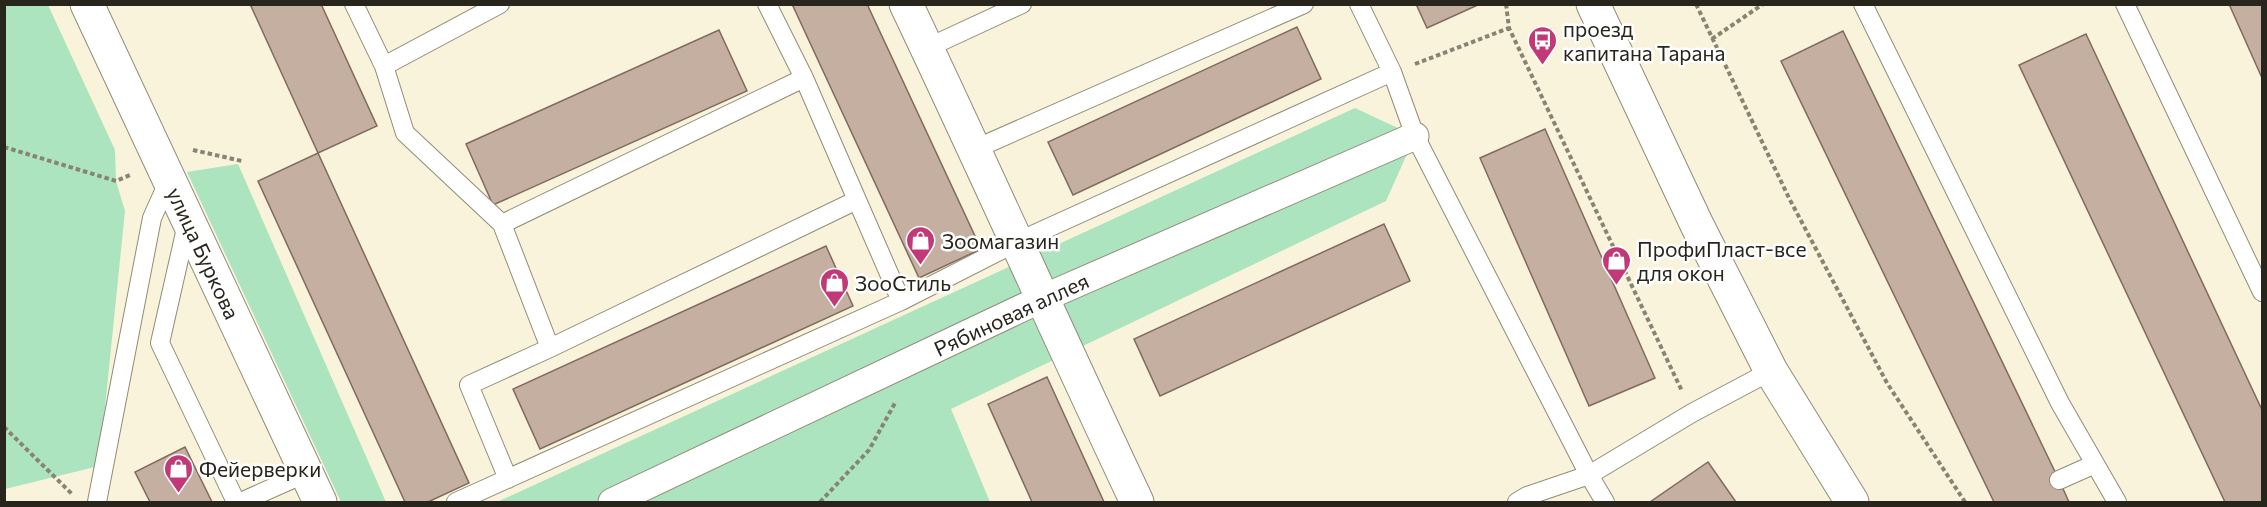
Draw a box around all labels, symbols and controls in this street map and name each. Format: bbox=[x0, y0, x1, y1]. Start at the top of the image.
place label: проезд капитана Тарана bbox=[1563, 16, 1725, 65]
bus stop icon: проезд капитана Тарана bbox=[1526, 24, 1558, 66]
street label: улица Буркова bbox=[163, 183, 245, 323]
shop icon: Зоомагазин bbox=[905, 224, 937, 266]
place label: Зоомагазин bbox=[942, 228, 1059, 253]
place label: ПрофиПласт-все для окон bbox=[1637, 236, 1807, 285]
shop icon: ПрофиПласт-все для окон bbox=[1600, 244, 1632, 286]
shop icon: ЗооСтиль bbox=[818, 266, 850, 308]
street label: Рябиновая аллея bbox=[930, 267, 1092, 361]
place label: ЗооСтиль bbox=[855, 270, 951, 295]
shop icon: Фейерверки bbox=[162, 452, 194, 494]
place label: Фейерверки bbox=[199, 456, 321, 481]

